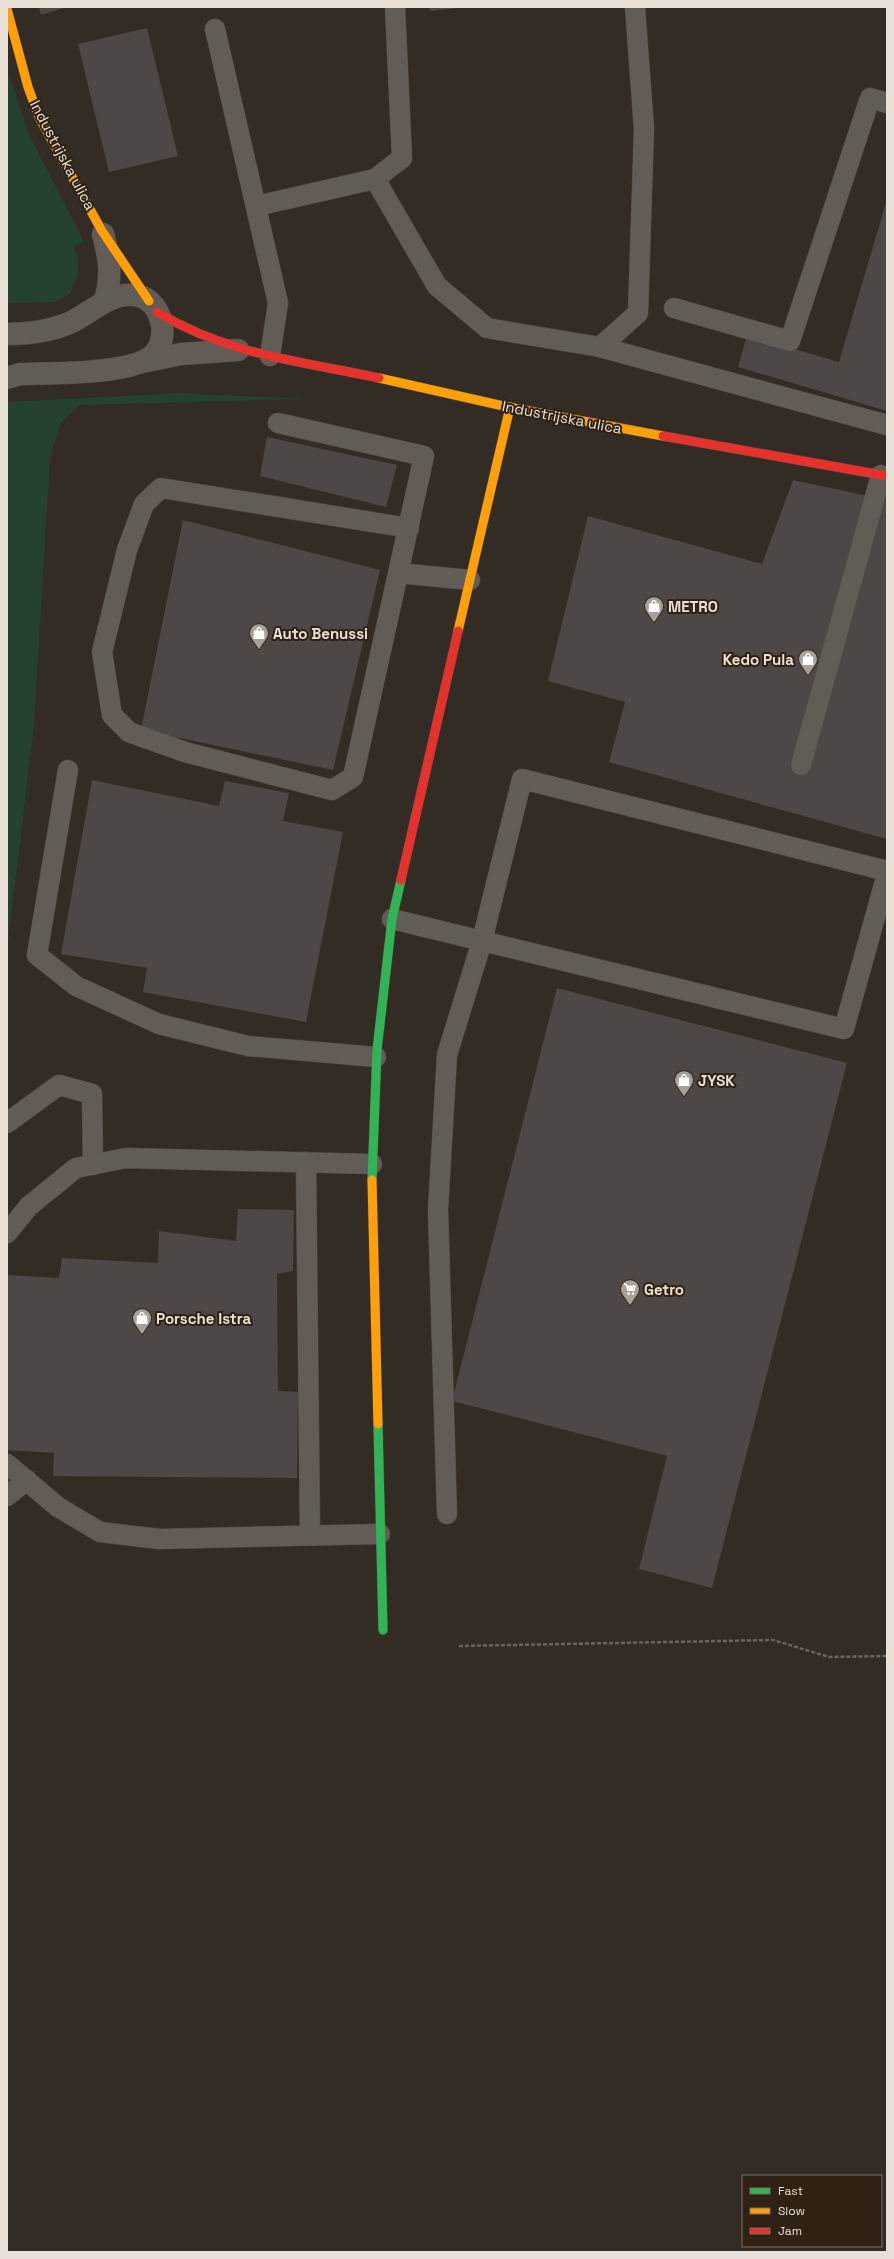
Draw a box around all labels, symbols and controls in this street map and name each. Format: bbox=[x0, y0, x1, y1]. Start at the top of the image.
street label: Industrijska ulica bbox=[26, 97, 100, 214]
street label: Industrijska ulica bbox=[500, 396, 624, 438]
shop icon: METRO bbox=[643, 595, 665, 623]
place label: METRO bbox=[668, 597, 718, 616]
shop icon: Auto Benussi bbox=[248, 622, 270, 650]
place label: Auto Benussi bbox=[273, 624, 368, 643]
shop icon: Kedo Pula bbox=[797, 648, 819, 676]
place label: Kedo Pula bbox=[723, 650, 794, 669]
shop icon: JYSK bbox=[673, 1069, 695, 1097]
place label: JYSK bbox=[698, 1071, 735, 1090]
supermarket icon: Getro bbox=[619, 1278, 641, 1306]
place label: Getro bbox=[644, 1280, 684, 1299]
shop icon: Porsche Istra bbox=[131, 1307, 153, 1335]
place label: Porsche Istra bbox=[156, 1309, 251, 1328]
legend bbox=[742, 2175, 882, 2247]
text: Fast bbox=[778, 2183, 803, 2199]
text: Slow bbox=[778, 2203, 805, 2219]
text: Jam bbox=[778, 2223, 802, 2239]

